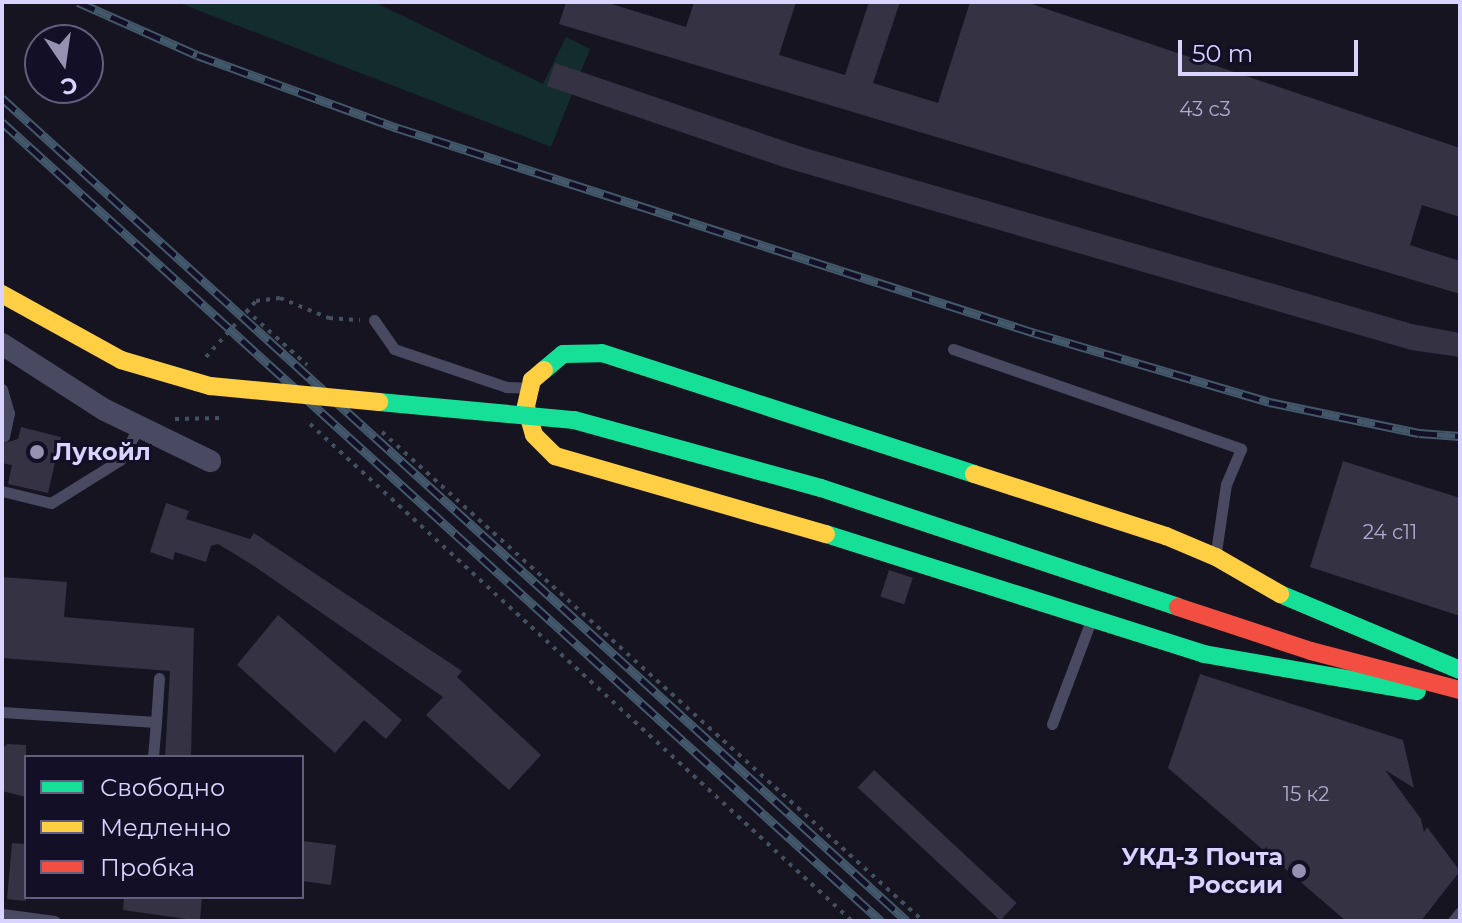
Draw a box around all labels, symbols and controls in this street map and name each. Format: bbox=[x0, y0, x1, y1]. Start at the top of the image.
north arrow bbox=[24, 24, 104, 104]
scale bar bbox=[1182, 24, 1362, 74]
text: 50 m bbox=[1192, 39, 1253, 68]
text: С bbox=[58, 71, 80, 101]
house number: 43 с3 bbox=[1179, 97, 1231, 121]
place label: Лукойл bbox=[53, 438, 151, 466]
marker: Лукойл bbox=[28, 443, 46, 461]
house number: 24 с11 bbox=[1363, 520, 1417, 544]
legend bbox=[24, 755, 304, 899]
text: Свободно bbox=[100, 773, 225, 802]
house number: 15 к2 bbox=[1283, 782, 1329, 806]
text: Медленно bbox=[100, 813, 231, 842]
place label: УКД-3 Почта России bbox=[1122, 843, 1283, 899]
text: Пробка bbox=[100, 853, 195, 882]
marker: УКД-3 Почта России bbox=[1290, 862, 1308, 880]

